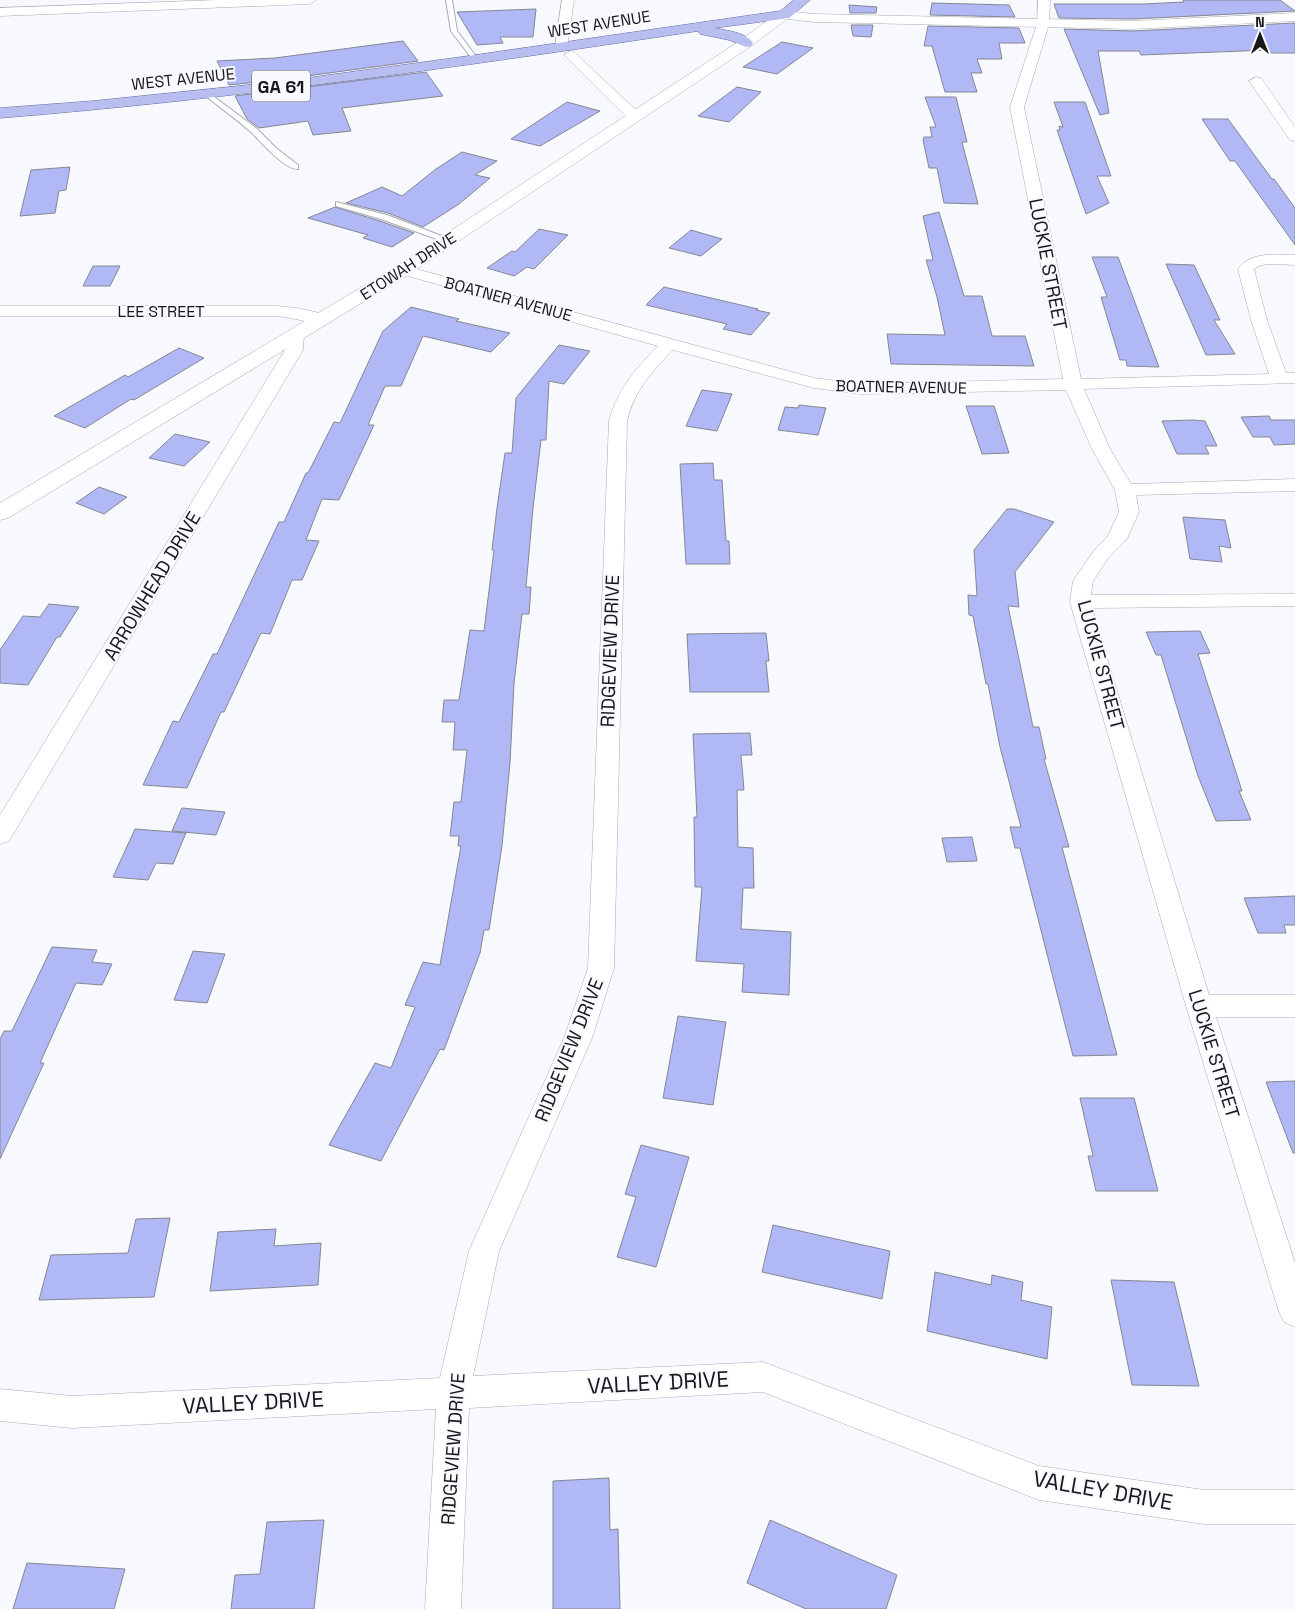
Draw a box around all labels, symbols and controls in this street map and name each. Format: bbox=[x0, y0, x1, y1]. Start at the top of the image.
street label: WEST AVENUE bbox=[546, 6, 652, 42]
north arrow bbox=[1235, 10, 1285, 60]
text: N bbox=[1255, 13, 1265, 31]
street label: WEST AVENUE bbox=[130, 63, 236, 95]
road number: GA 61 bbox=[252, 70, 310, 102]
street label: LUCKIE STREET bbox=[1023, 196, 1073, 332]
street label: ETOWAH DRIVE bbox=[356, 227, 460, 305]
street label: BOATNER AVENUE bbox=[442, 272, 574, 326]
street label: LEE STREET bbox=[117, 301, 205, 322]
street label: BOATNER AVENUE bbox=[835, 375, 967, 399]
street label: ARROWHEAD DRIVE bbox=[98, 507, 206, 665]
street label: RIDGEVIEW DRIVE bbox=[595, 574, 625, 728]
street label: LUCKIE STREET bbox=[1072, 597, 1130, 733]
street label: RIDGEVIEW DRIVE bbox=[529, 975, 609, 1125]
street label: LUCKIE STREET bbox=[1183, 986, 1245, 1122]
street label: VALLEY DRIVE bbox=[587, 1364, 729, 1400]
street label: RIDGEVIEW DRIVE bbox=[435, 1372, 471, 1526]
street label: VALLEY DRIVE bbox=[182, 1384, 324, 1420]
street label: VALLEY DRIVE bbox=[1031, 1464, 1175, 1516]

